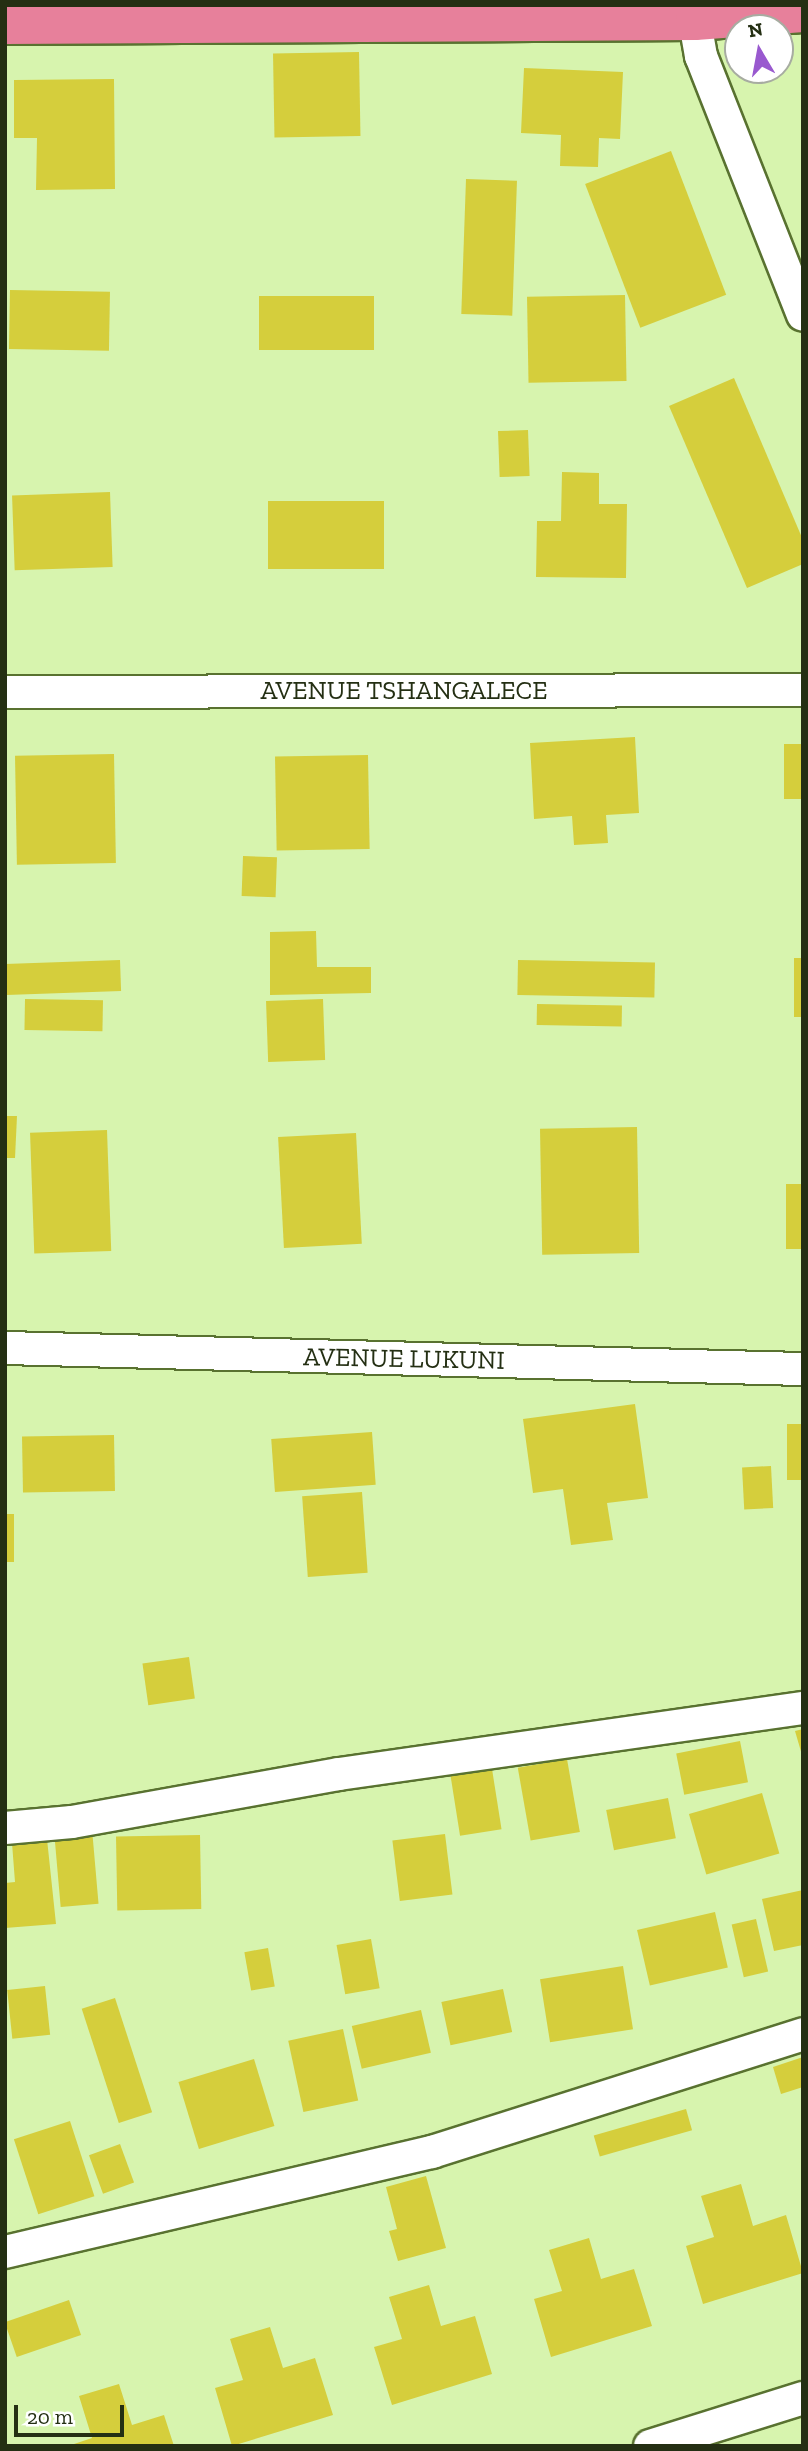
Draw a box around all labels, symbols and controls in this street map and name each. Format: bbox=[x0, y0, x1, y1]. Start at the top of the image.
north arrow bbox=[724, 14, 794, 84]
text: N bbox=[746, 17, 765, 42]
street label: AVENUE TSHANGALECE bbox=[260, 675, 548, 707]
street label: AVENUE LUKUNI bbox=[303, 1342, 505, 1376]
scale bar bbox=[18, 2392, 128, 2436]
text: 20 m bbox=[27, 2404, 73, 2429]

